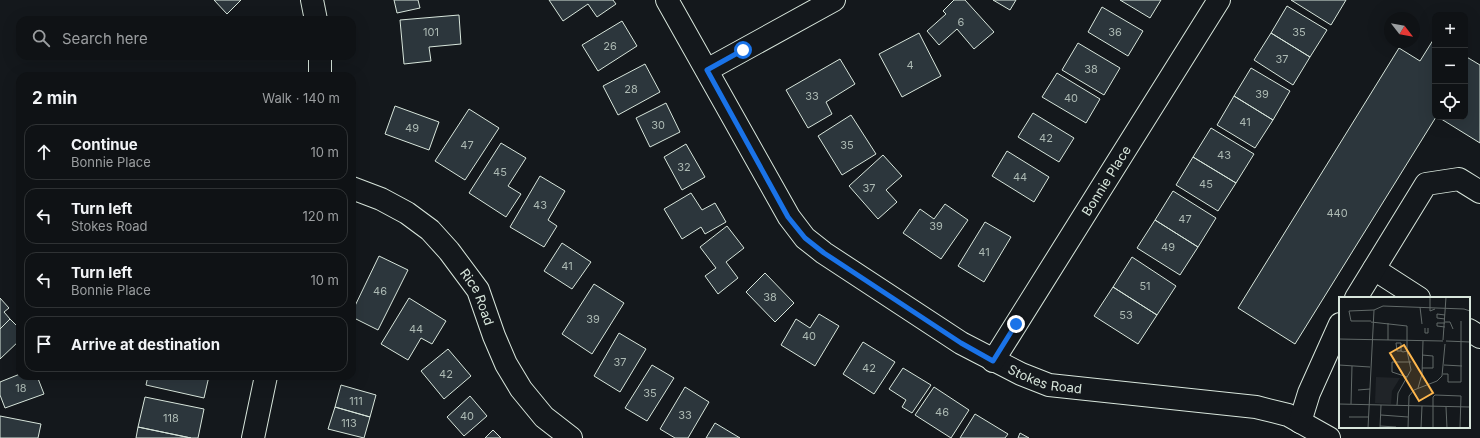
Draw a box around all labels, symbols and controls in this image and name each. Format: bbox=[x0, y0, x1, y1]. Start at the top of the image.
north arrow bbox=[1384, 12, 1420, 48]
map controls bbox=[1432, 12, 1468, 120]
button: + bbox=[1432, 12, 1468, 48]
house number: 6 bbox=[958, 15, 965, 29]
search box bbox=[16, 16, 356, 60]
house number: 101 bbox=[423, 25, 439, 39]
house number: 36 bbox=[1108, 25, 1122, 39]
house number: 35 bbox=[1292, 25, 1306, 39]
icon: search bbox=[30, 27, 52, 49]
text: Search here bbox=[62, 29, 148, 48]
house number: 26 bbox=[603, 39, 617, 53]
route start bbox=[734, 41, 752, 59]
button: − bbox=[1432, 48, 1468, 84]
house number: 37 bbox=[1275, 52, 1289, 66]
house number: 4 bbox=[906, 58, 914, 72]
house number: 38 bbox=[1084, 62, 1098, 76]
house number: 28 bbox=[624, 82, 638, 96]
button: locate bbox=[1432, 84, 1468, 120]
house number: 39 bbox=[1255, 87, 1269, 101]
text: 2 min bbox=[32, 88, 77, 108]
house number: 33 bbox=[805, 89, 819, 103]
text: Walk · 140 m bbox=[262, 90, 340, 106]
house number: 40 bbox=[1064, 91, 1078, 105]
house number: 41 bbox=[1239, 115, 1251, 129]
house number: 30 bbox=[651, 118, 665, 132]
house number: 49 bbox=[405, 121, 419, 135]
house number: 42 bbox=[1039, 131, 1053, 145]
text: Continue bbox=[71, 135, 138, 154]
house number: 47 bbox=[460, 138, 474, 152]
house number: 35 bbox=[840, 138, 854, 152]
icon: ahead bbox=[33, 141, 55, 163]
street label: Bonnie Place bbox=[1078, 142, 1134, 219]
text: 10 m bbox=[310, 144, 339, 160]
house number: 43 bbox=[1217, 148, 1231, 162]
text: Bonnie Place bbox=[71, 154, 151, 170]
house number: 32 bbox=[677, 160, 691, 174]
house number: 45 bbox=[493, 165, 507, 179]
house number: 44 bbox=[1013, 170, 1027, 184]
house number: 45 bbox=[1199, 177, 1213, 191]
house number: 37 bbox=[862, 181, 876, 195]
house number: 43 bbox=[533, 198, 547, 212]
text: Turn left bbox=[71, 199, 132, 218]
icon: left bbox=[33, 205, 55, 227]
house number: 440 bbox=[1326, 206, 1348, 220]
text: 120 m bbox=[303, 208, 339, 224]
house number: 47 bbox=[1178, 212, 1192, 226]
text: Stokes Road bbox=[71, 218, 148, 234]
house number: 39 bbox=[929, 219, 943, 233]
house number: 49 bbox=[1161, 240, 1175, 254]
house number: 41 bbox=[978, 245, 990, 259]
house number: 41 bbox=[561, 259, 573, 273]
text: Turn left bbox=[71, 263, 132, 282]
street label: Rice Road bbox=[457, 265, 498, 327]
icon: left bbox=[33, 269, 55, 291]
text: 10 m bbox=[310, 272, 339, 288]
house number: 51 bbox=[1139, 279, 1151, 293]
text: Bonnie Place bbox=[71, 282, 151, 298]
house number: 46 bbox=[373, 284, 387, 298]
house number: 38 bbox=[763, 290, 777, 304]
inset map bbox=[1339, 297, 1470, 428]
house number: 53 bbox=[1119, 308, 1133, 322]
house number: 39 bbox=[586, 312, 600, 326]
route end bbox=[1007, 315, 1025, 333]
house number: 44 bbox=[409, 322, 423, 336]
house number: 40 bbox=[802, 329, 816, 343]
icon: arrive bbox=[33, 333, 55, 355]
text: Arrive at destination bbox=[71, 335, 220, 354]
house number: 37 bbox=[613, 355, 627, 369]
house number: 42 bbox=[862, 361, 876, 375]
street label: Stokes Road bbox=[1005, 361, 1083, 396]
house number: 42 bbox=[439, 367, 453, 381]
house number: 18 bbox=[15, 381, 27, 395]
house number: 35 bbox=[643, 386, 657, 400]
house number: 111 bbox=[349, 394, 363, 408]
house number: 46 bbox=[935, 405, 949, 419]
house number: 33 bbox=[678, 408, 692, 422]
house number: 40 bbox=[460, 409, 474, 423]
house number: 118 bbox=[163, 411, 179, 425]
house number: 113 bbox=[341, 416, 357, 430]

